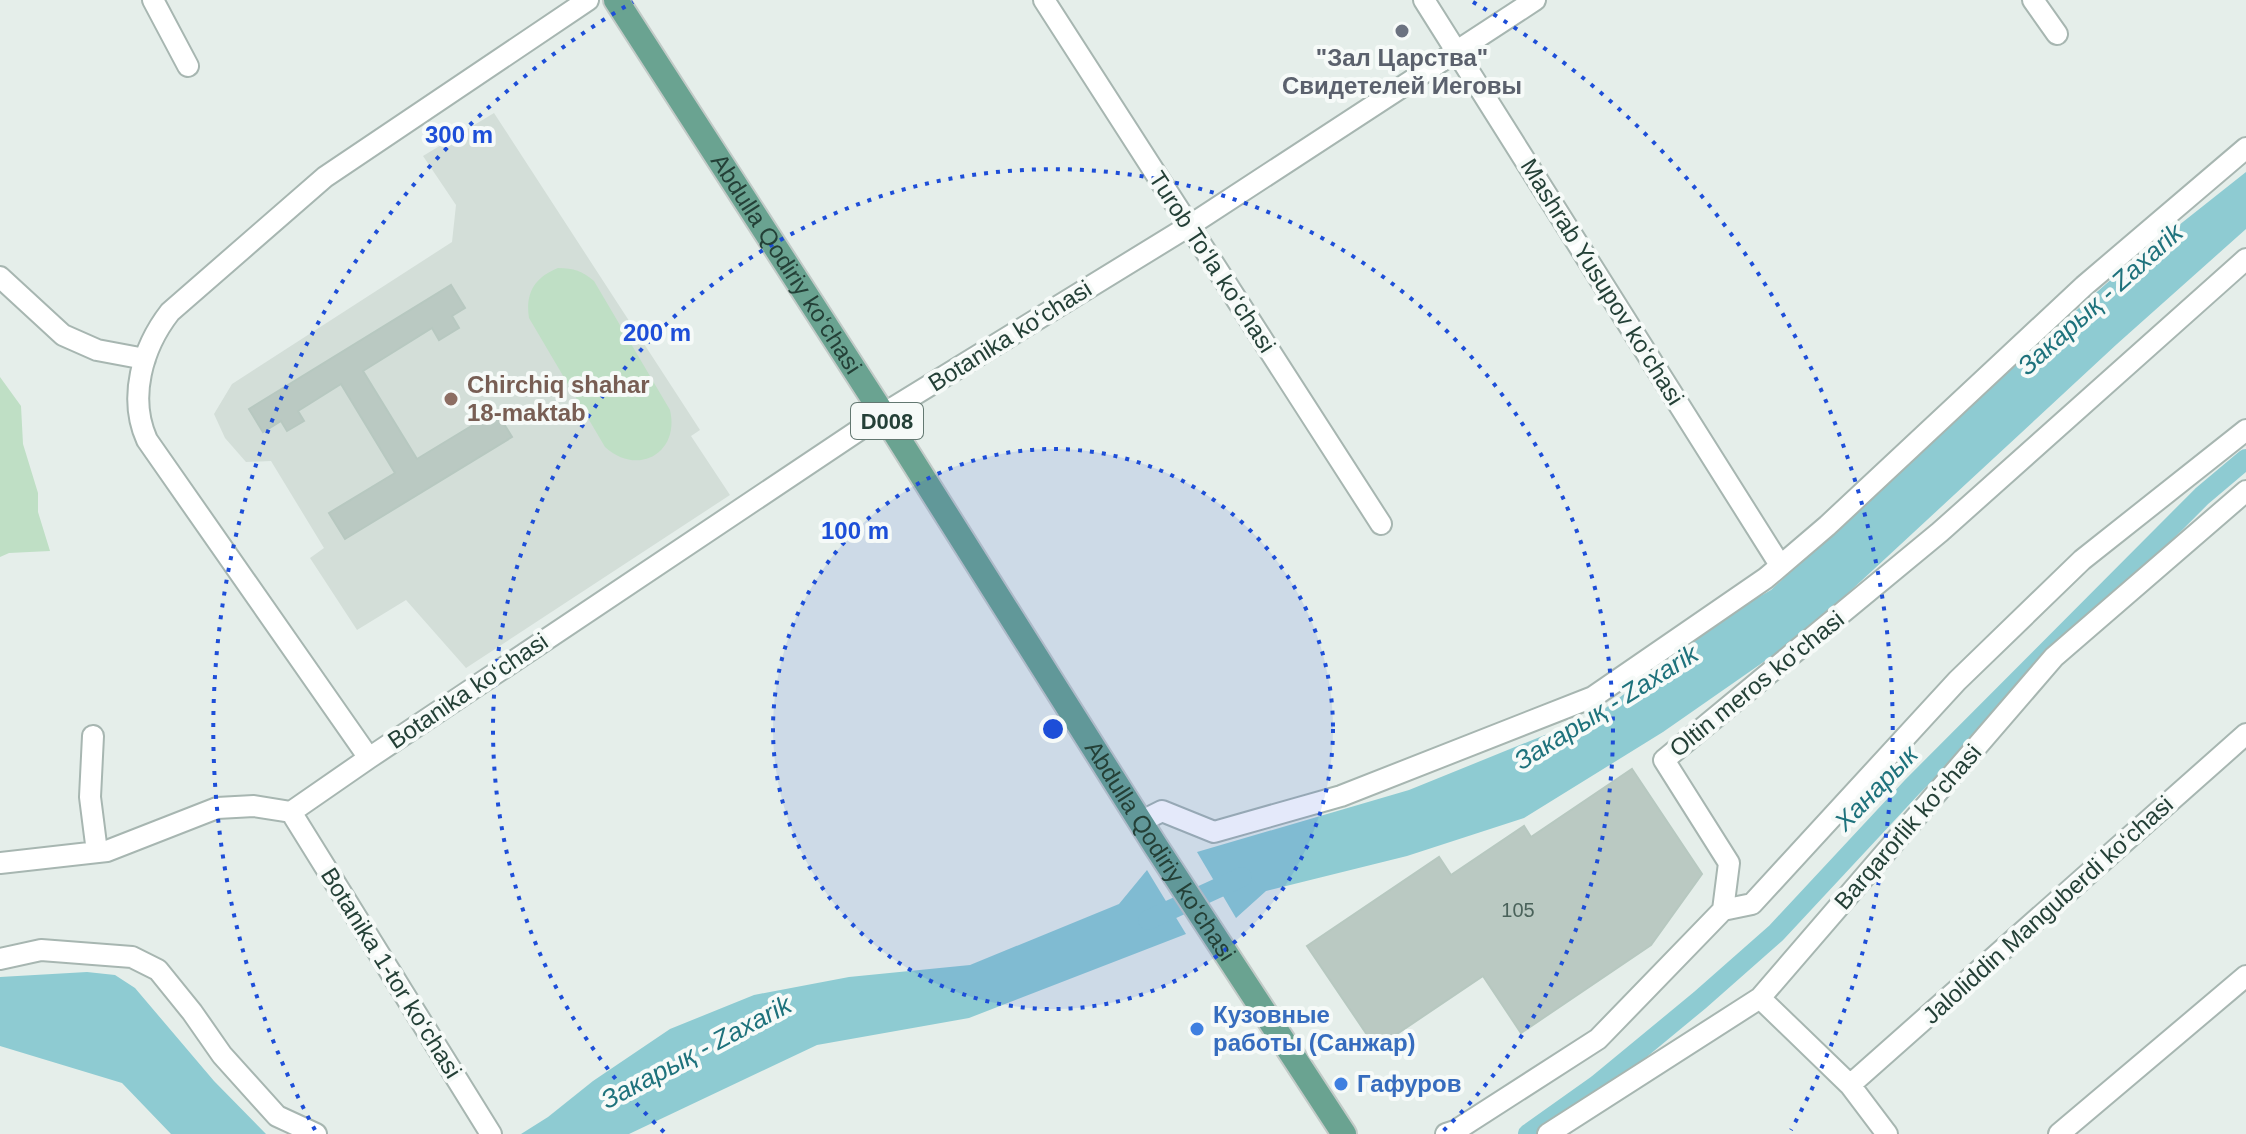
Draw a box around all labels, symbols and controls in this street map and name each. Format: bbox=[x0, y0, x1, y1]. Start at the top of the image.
marker: "Зал Царства" Свидетелей Иеговы bbox=[1393, 22, 1411, 40]
place label: "Зал Царства" Свидетелей Иеговы bbox=[1282, 44, 1522, 99]
text: 300 m bbox=[425, 121, 493, 148]
street label: Abdulla Qodiriy ko‘chasi bbox=[706, 149, 867, 379]
street label: Mashrab Yusupov ko‘chasi bbox=[1515, 154, 1689, 410]
street label: Turob To‘la ko‘chasi bbox=[1144, 166, 1281, 357]
water label: Закарық - Zaxarik bbox=[2011, 216, 2190, 381]
street label: Botanika ko‘chasi bbox=[923, 275, 1096, 397]
text: 200 m bbox=[623, 319, 691, 346]
place label: Chirchiq shahar 18-maktab bbox=[467, 371, 650, 426]
marker: Chirchiq shahar 18-maktab bbox=[442, 390, 460, 408]
road number: D008 bbox=[851, 403, 923, 439]
text: 100 m bbox=[821, 517, 889, 544]
street label: Oltin meros ko‘chasi bbox=[1664, 605, 1849, 762]
street label: Botanika ko‘chasi bbox=[383, 627, 553, 754]
water label: Закарық - Zaxarik bbox=[1508, 637, 1705, 776]
centre of rings bbox=[1039, 715, 1067, 743]
street label: Abdulla Qodiriy ko‘chasi bbox=[1080, 736, 1241, 966]
water label: Ханарык bbox=[1828, 738, 1925, 837]
street label: Barqarorlik ko‘chasi bbox=[1829, 739, 1987, 915]
street label: Jaloliddin Manguberdi ko‘chasi bbox=[1917, 790, 2178, 1029]
street label: Botanika 1-tor ko‘chasi bbox=[316, 863, 467, 1083]
house number: 105 bbox=[1501, 899, 1535, 921]
water label: Закарық - Zaxarik bbox=[596, 988, 798, 1115]
place label: Кузовные работы (Санжар) bbox=[1213, 1001, 1416, 1056]
marker: Кузовные работы (Санжар) bbox=[1188, 1020, 1206, 1038]
place label: Гафуров bbox=[1357, 1070, 1461, 1097]
marker: Гафуров bbox=[1332, 1075, 1350, 1093]

